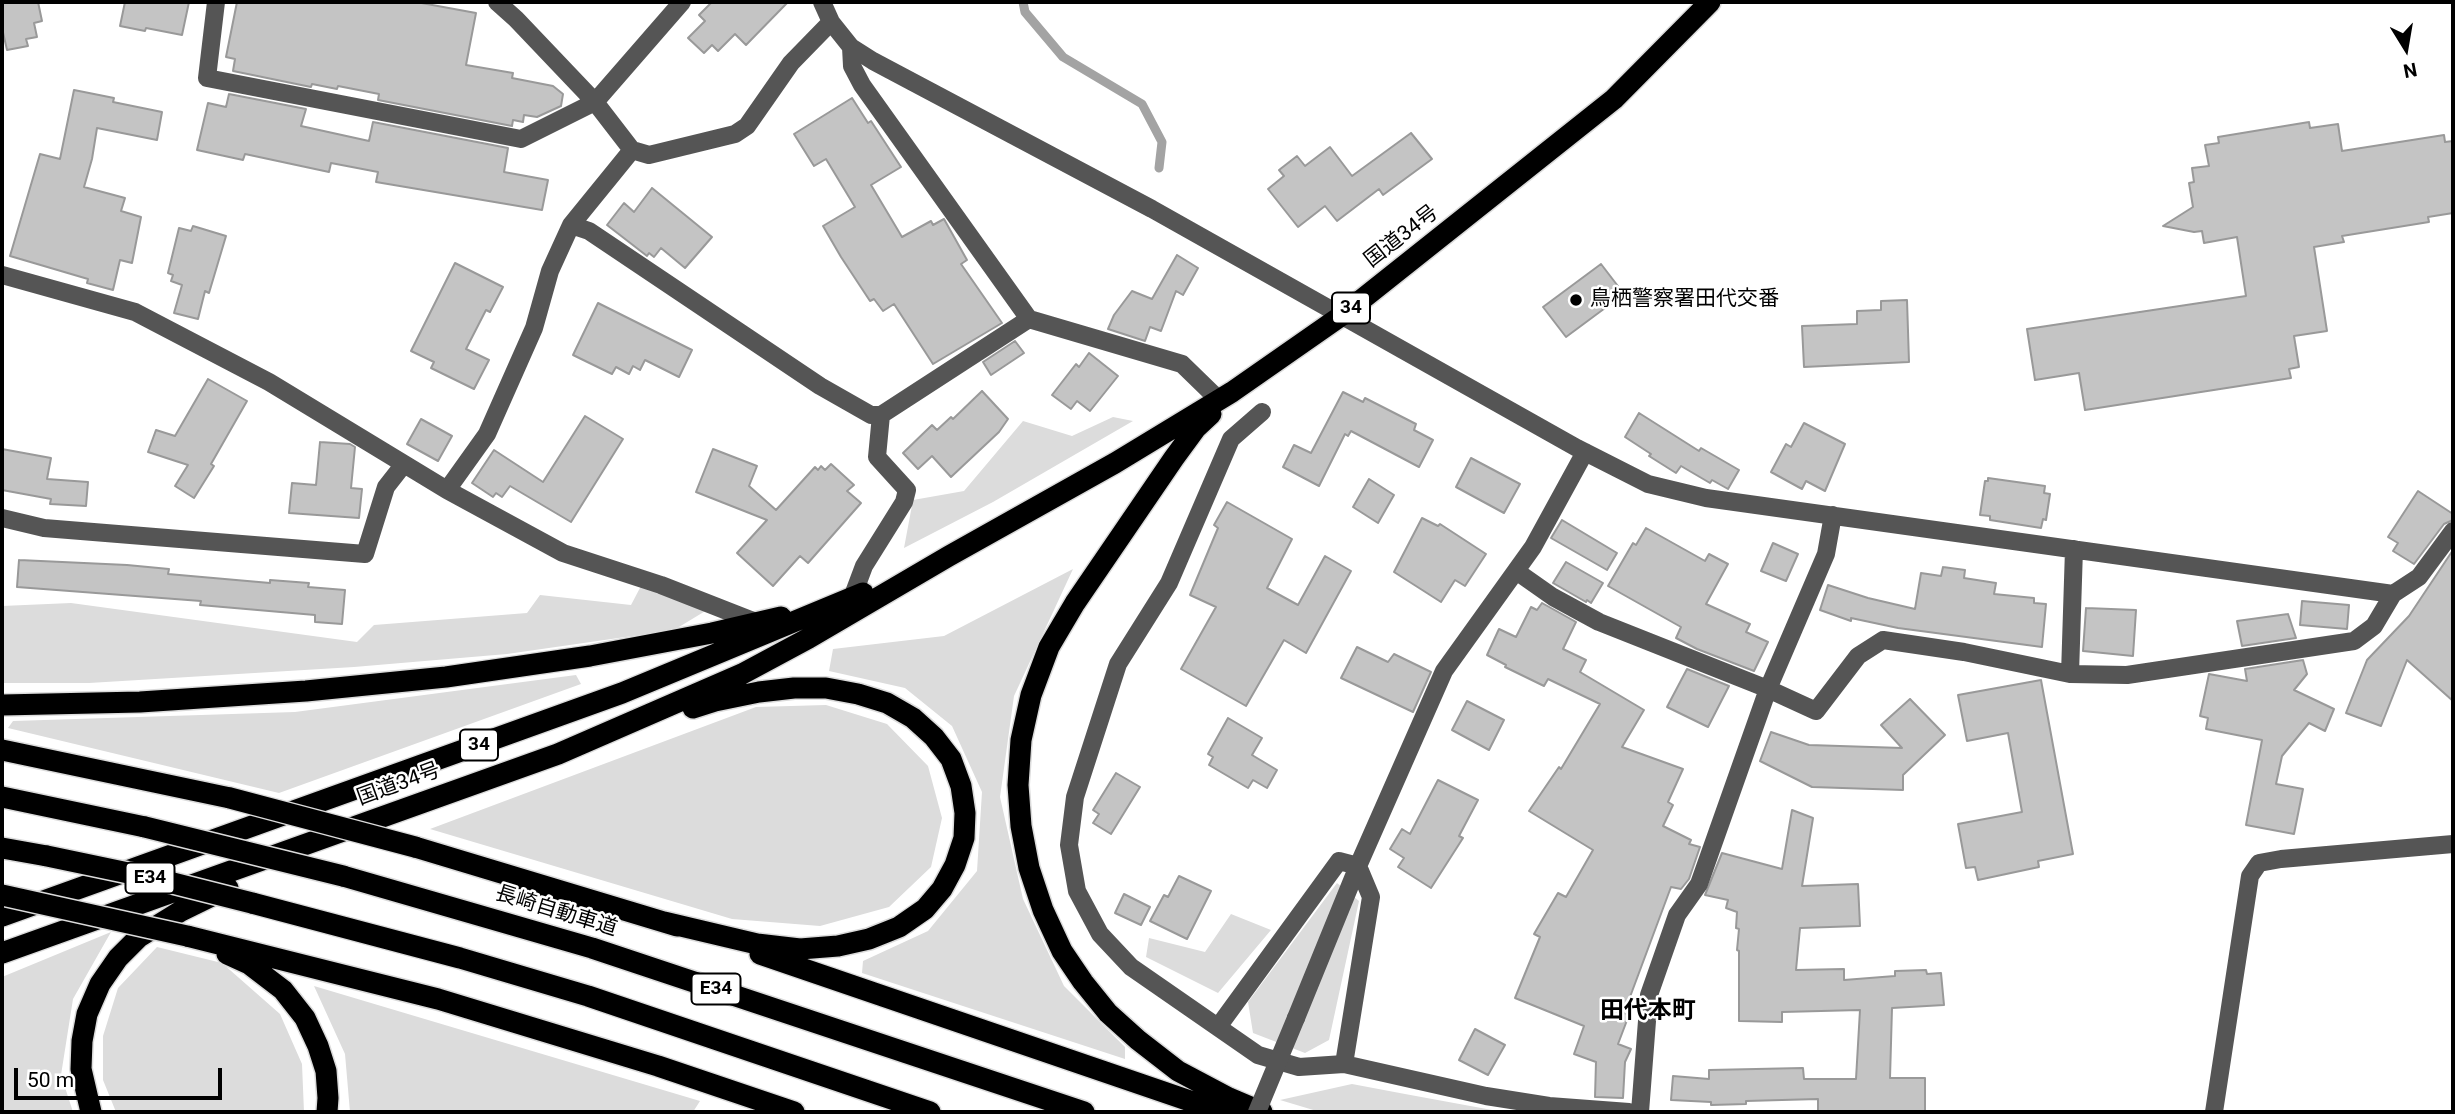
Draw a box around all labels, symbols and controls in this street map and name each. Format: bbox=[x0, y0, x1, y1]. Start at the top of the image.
north arrow bbox=[2371, 14, 2441, 84]
text: N bbox=[2401, 58, 2419, 83]
street label: 国道34号 bbox=[1360, 200, 1444, 274]
place label: 鳥栖警察署田代交番 bbox=[1590, 287, 1779, 313]
road number: 34 bbox=[1332, 292, 1370, 324]
marker: 鳥栖警察署田代交番 bbox=[1568, 292, 1584, 308]
road number: 34 bbox=[460, 730, 498, 760]
street label: 国道34号 bbox=[354, 758, 444, 812]
road number: E34 bbox=[125, 862, 174, 894]
street label: 長崎自動車道 bbox=[492, 882, 620, 942]
road number: E34 bbox=[692, 973, 740, 1004]
district label: 田代本町 bbox=[1600, 998, 1696, 1026]
scale bar bbox=[18, 1054, 226, 1098]
text: 50 m bbox=[27, 1068, 74, 1092]

